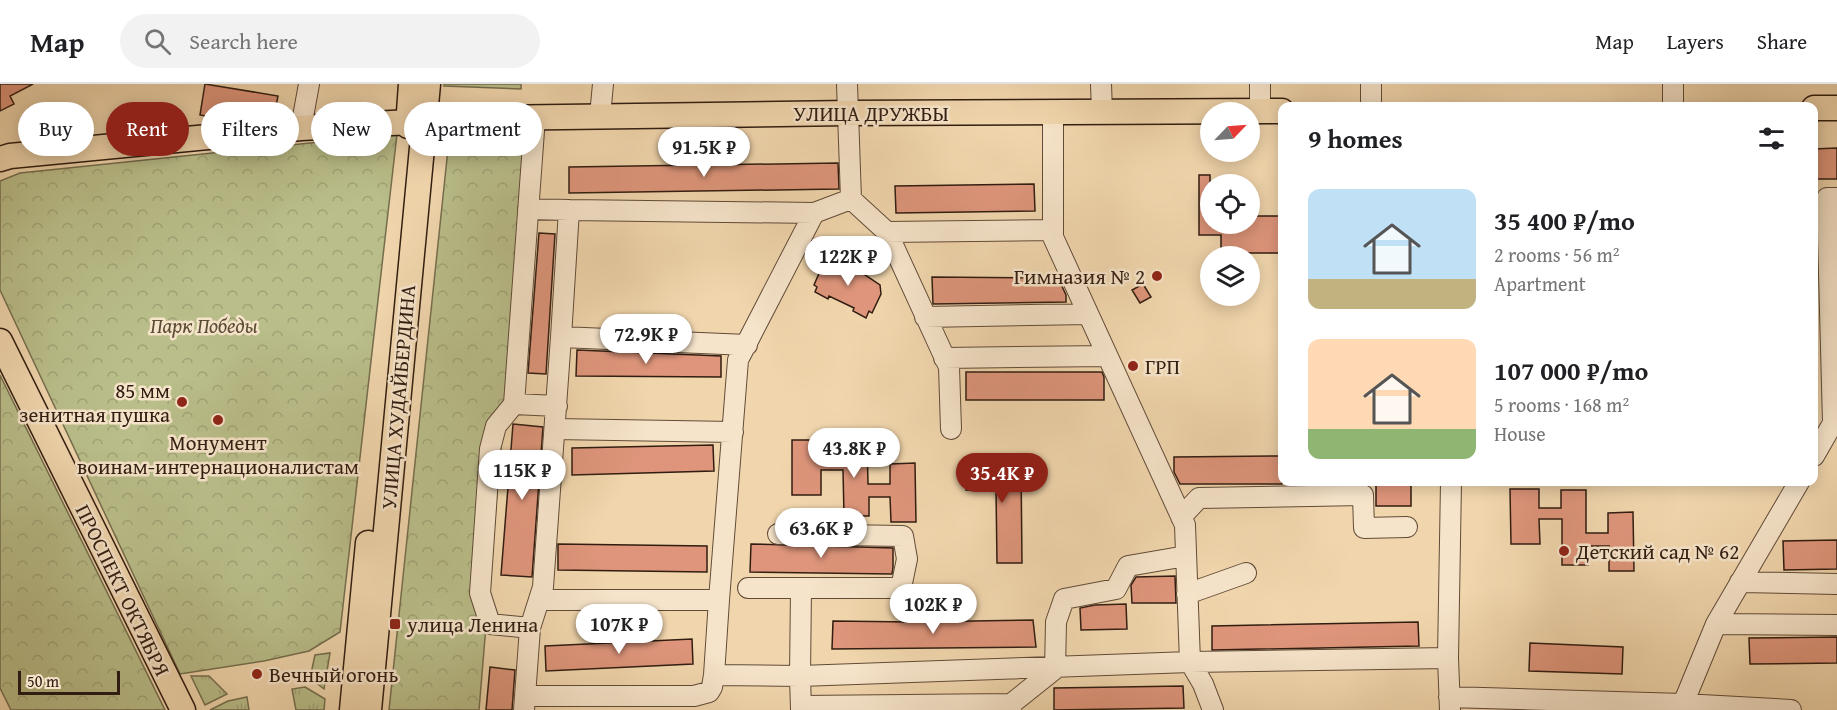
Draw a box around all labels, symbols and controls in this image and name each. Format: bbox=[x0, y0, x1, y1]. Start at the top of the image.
search box bbox=[120, 14, 540, 68]
text: Map bbox=[30, 21, 84, 62]
icon: search bbox=[141, 25, 174, 58]
text: Search here bbox=[189, 25, 298, 57]
text: Map bbox=[1595, 26, 1634, 57]
text: Layers bbox=[1667, 26, 1724, 57]
text: Share bbox=[1757, 26, 1807, 57]
street label: УЛИЦА ДРУЖБЫ bbox=[793, 98, 949, 129]
chip: Buy bbox=[18, 102, 94, 156]
chip: Rent bbox=[106, 102, 189, 156]
chip: Filters bbox=[201, 102, 299, 156]
chip: New bbox=[311, 102, 392, 156]
chip: Apartment bbox=[404, 102, 542, 156]
north arrow bbox=[1200, 102, 1260, 162]
map controls bbox=[1200, 102, 1260, 306]
text: 9 homes bbox=[1308, 119, 1403, 158]
icon: filters bbox=[1755, 122, 1788, 155]
pin: 91.5K ₽ bbox=[649, 127, 759, 178]
text: 91.5K ₽ bbox=[672, 132, 736, 161]
button: locate bbox=[1200, 174, 1260, 234]
text: 35 400 ₽/mo bbox=[1494, 201, 1635, 240]
icon: home bbox=[1356, 213, 1428, 285]
pin: 122K ₽ bbox=[799, 236, 897, 287]
text: 2 rooms · 56 m² bbox=[1494, 240, 1620, 269]
text: 122K ₽ bbox=[819, 241, 877, 270]
button: layers bbox=[1200, 246, 1260, 306]
place label: Гимназия № 2 bbox=[1014, 261, 1145, 292]
marker: Гимназия № 2 bbox=[1150, 269, 1164, 283]
text: Apartment bbox=[1494, 269, 1586, 298]
street label: УЛИЦА ХУДАЙБЕРДИНА bbox=[373, 283, 423, 511]
park label: Парк Победы bbox=[150, 310, 258, 341]
pin: 72.9K ₽ bbox=[591, 314, 701, 365]
text: 72.9K ₽ bbox=[614, 319, 678, 348]
place label: ГРП bbox=[1145, 351, 1180, 382]
text: 107 000 ₽/mo bbox=[1494, 351, 1648, 390]
marker: ГРП bbox=[1126, 359, 1140, 373]
icon: home bbox=[1356, 363, 1428, 435]
place label: 85 мм зенитная пушка bbox=[19, 375, 170, 430]
text: 5 rooms · 168 m² bbox=[1494, 390, 1629, 419]
marker: 85 мм зенитная пушка bbox=[175, 395, 189, 409]
marker: Монумент воинам-интернационалистам bbox=[211, 413, 225, 427]
text: House bbox=[1494, 419, 1546, 448]
place label: Монумент воинам-интернационалистам bbox=[77, 427, 359, 482]
pin: 43.8K ₽ bbox=[799, 428, 909, 479]
text: 43.8K ₽ bbox=[822, 433, 886, 462]
pin: 115K ₽ bbox=[473, 450, 571, 501]
pin: 35.4K ₽ bbox=[947, 453, 1057, 504]
text: 115K ₽ bbox=[493, 455, 551, 484]
text: 35.4K ₽ bbox=[970, 458, 1034, 487]
street label: ПРОСПЕКТ ОКТЯБРЯ bbox=[68, 499, 178, 681]
pin: 63.6K ₽ bbox=[766, 508, 876, 559]
text: 63.6K ₽ bbox=[789, 513, 853, 542]
place label: Детский сад № 62 bbox=[1575, 536, 1739, 567]
marker: Детский сад № 62 bbox=[1557, 544, 1571, 558]
pin: 102K ₽ bbox=[884, 584, 982, 635]
text: 102K ₽ bbox=[904, 589, 962, 618]
pin: 107K ₽ bbox=[570, 604, 668, 655]
place label: улица Ленина bbox=[406, 609, 538, 640]
text: 107K ₽ bbox=[590, 609, 648, 638]
marker: улица Ленина bbox=[388, 617, 402, 631]
place label: Вечный огонь bbox=[269, 659, 398, 690]
marker: Вечный огонь bbox=[250, 667, 264, 681]
scale bar bbox=[18, 668, 120, 696]
text: 50 m bbox=[27, 669, 59, 693]

